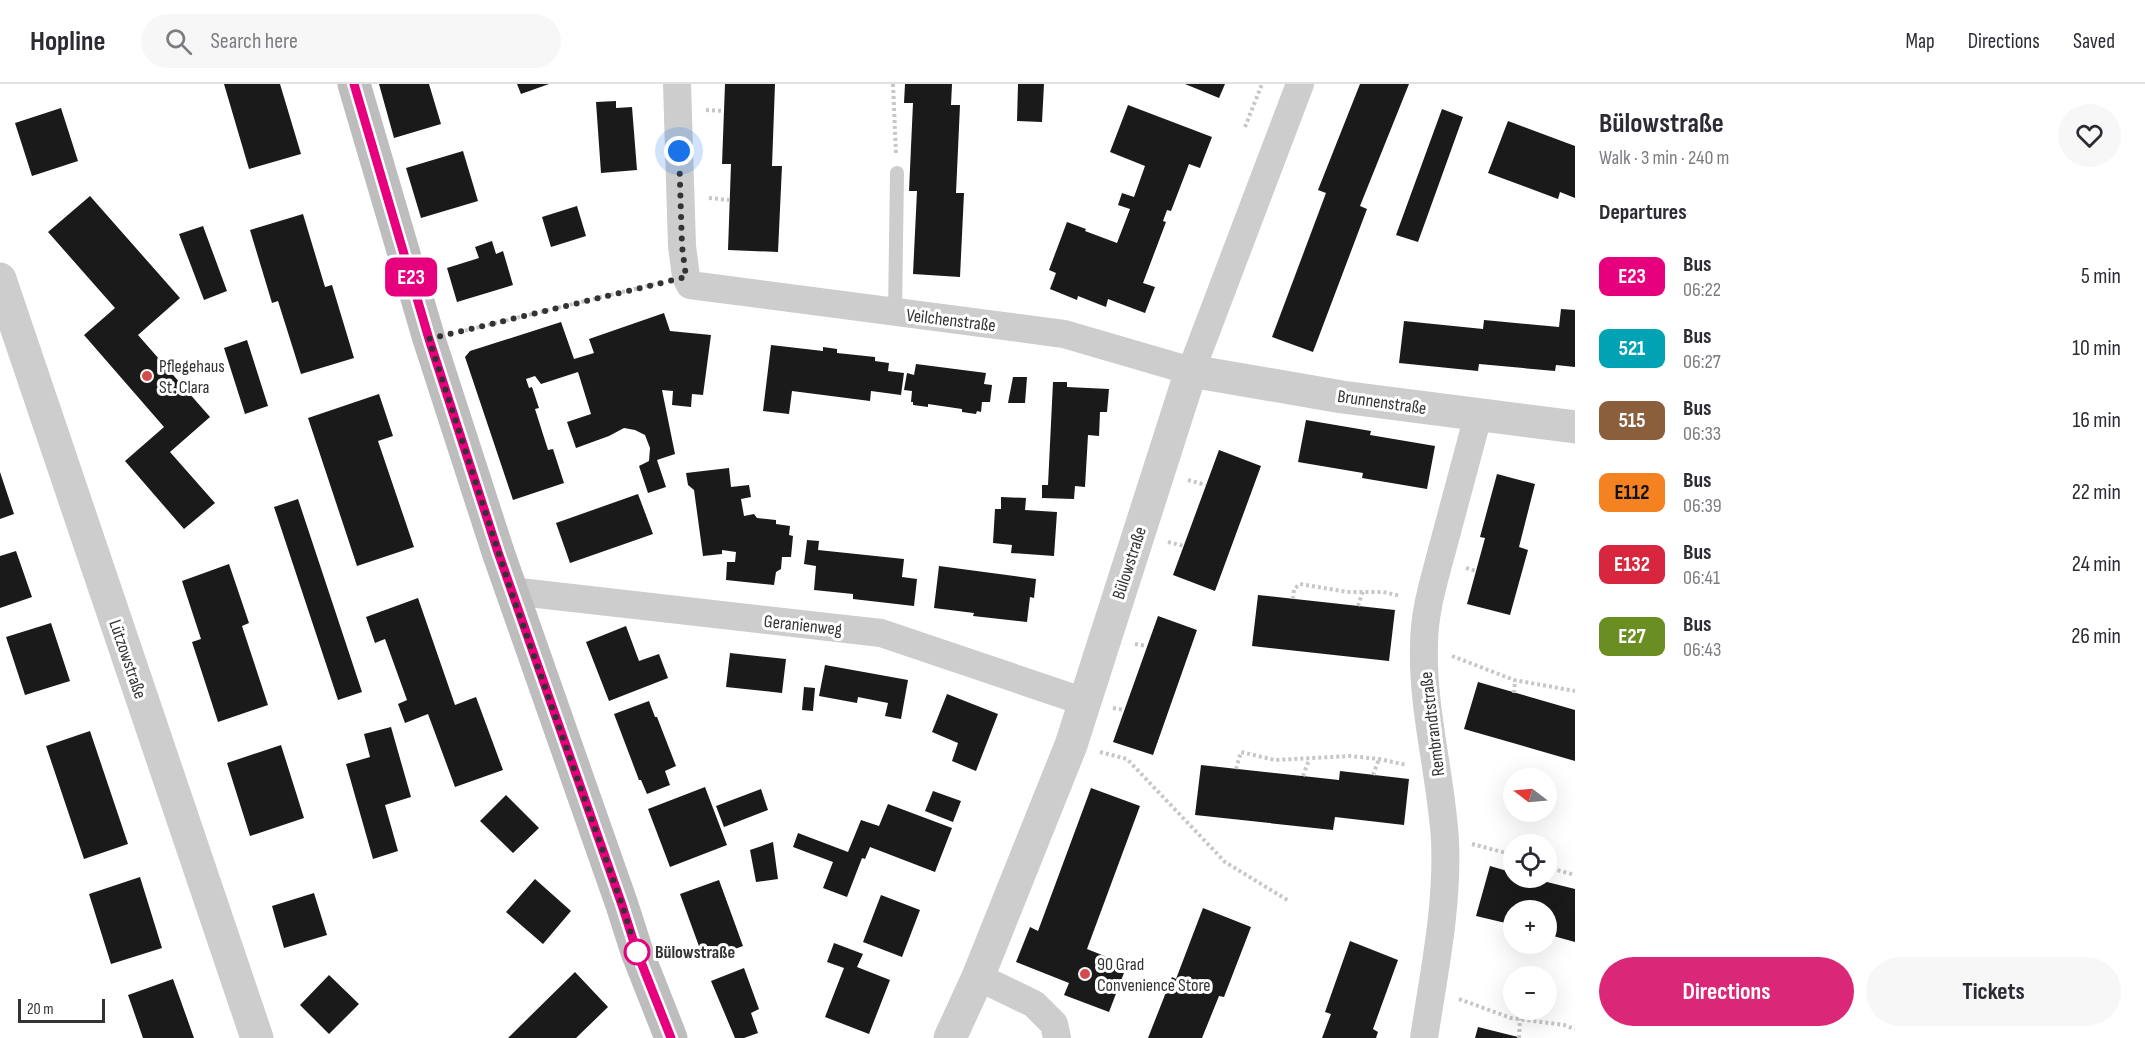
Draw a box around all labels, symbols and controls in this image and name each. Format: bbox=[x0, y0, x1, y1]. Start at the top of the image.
search box bbox=[141, 14, 561, 68]
text: Hopline bbox=[30, 25, 105, 58]
icon: search bbox=[162, 25, 195, 58]
text: Search here bbox=[210, 28, 298, 55]
text: Map bbox=[1905, 29, 1935, 54]
text: Directions bbox=[1968, 29, 2040, 54]
text: Saved bbox=[2073, 29, 2115, 54]
button: heart bbox=[2058, 104, 2121, 167]
text: Bülowstraße bbox=[1599, 107, 1724, 140]
your location bbox=[664, 136, 694, 166]
text: Walk · 3 min · 240 m bbox=[1599, 146, 1729, 170]
text: Departures bbox=[1599, 199, 1687, 226]
text: Bus bbox=[1683, 251, 1712, 278]
line badge: E23 bbox=[376, 258, 446, 296]
text: 5 min bbox=[2081, 263, 2121, 290]
text: E23 bbox=[1618, 264, 1646, 289]
text: E23 bbox=[397, 265, 425, 290]
text: 06:22 bbox=[1683, 278, 1721, 302]
street label: Veilchenstraße bbox=[905, 305, 997, 336]
text: Bus bbox=[1683, 323, 1712, 350]
text: 10 min bbox=[2072, 335, 2121, 362]
text: 521 bbox=[1619, 336, 1645, 361]
text: 06:27 bbox=[1683, 350, 1721, 374]
place label: Pflegehaus St. Clara bbox=[159, 356, 225, 398]
marker: Pflegehaus St. Clara bbox=[140, 369, 154, 383]
street label: Brunnenstraße bbox=[1336, 386, 1428, 419]
text: Bus bbox=[1683, 395, 1712, 422]
text: 16 min bbox=[2073, 407, 2121, 434]
text: 515 bbox=[1619, 408, 1645, 433]
text: 06:33 bbox=[1683, 422, 1721, 446]
text: Bus bbox=[1683, 467, 1712, 494]
text: 22 min bbox=[2072, 479, 2121, 506]
text: E112 bbox=[1614, 480, 1650, 505]
text: 06:39 bbox=[1683, 494, 1722, 518]
street label: Bülowstraße bbox=[1108, 524, 1151, 602]
text: Bus bbox=[1683, 539, 1712, 566]
text: 24 min bbox=[2072, 551, 2121, 578]
text: E132 bbox=[1614, 552, 1650, 577]
text: 06:41 bbox=[1683, 566, 1720, 590]
street label: Geranienweg bbox=[763, 611, 843, 640]
text: Bus bbox=[1683, 611, 1712, 638]
street label: Lützowstraße bbox=[104, 617, 151, 701]
text: 26 min bbox=[2071, 623, 2121, 650]
text: E27 bbox=[1618, 624, 1646, 649]
text: 06:43 bbox=[1683, 638, 1721, 662]
street label: Rembrandtstraße bbox=[1416, 670, 1449, 777]
north arrow bbox=[1503, 768, 1557, 822]
map controls bbox=[1503, 768, 1557, 1020]
button: locate bbox=[1503, 834, 1557, 888]
button: + bbox=[1503, 900, 1557, 954]
marker: Bülowstraße bbox=[624, 939, 650, 965]
place label: Bülowstraße bbox=[655, 942, 735, 963]
place label: 90 Grad Convenience Store bbox=[1097, 954, 1211, 996]
button: Directions bbox=[1599, 957, 1854, 1026]
button: Tickets bbox=[1866, 957, 2121, 1026]
button: − bbox=[1503, 966, 1557, 1020]
marker: 90 Grad Convenience Store bbox=[1078, 967, 1092, 981]
scale bar bbox=[18, 996, 105, 1024]
text: 20 m bbox=[27, 1000, 54, 1019]

